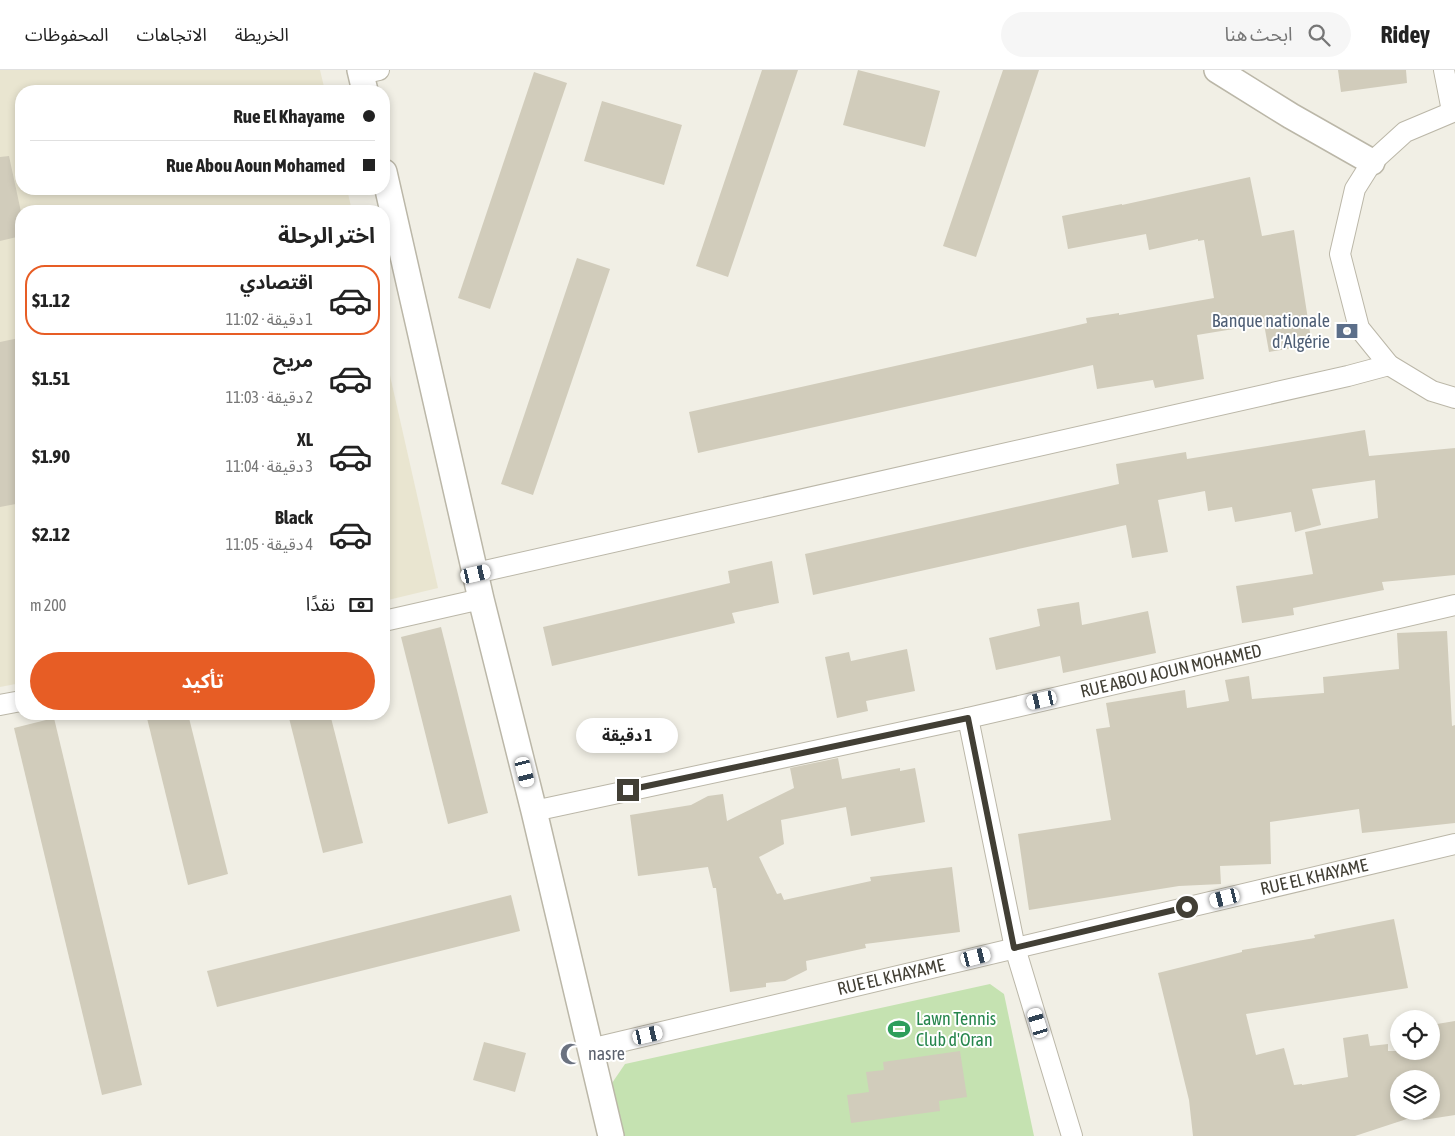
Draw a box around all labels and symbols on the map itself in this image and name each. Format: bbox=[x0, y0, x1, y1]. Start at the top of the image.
place label: Banque nationale d'Algérie bbox=[1212, 310, 1330, 352]
bank icon: Banque nationale d'Algérie bbox=[1334, 318, 1360, 344]
car bbox=[459, 563, 492, 585]
street label: RUE ABOU AOUN MOHAMED bbox=[1078, 639, 1264, 702]
car bbox=[1025, 689, 1058, 711]
callout: 1 دقيقة bbox=[577, 718, 679, 752]
car bbox=[514, 756, 535, 788]
route end bbox=[617, 779, 639, 801]
street label: RUE EL KHAYAME bbox=[1258, 854, 1370, 899]
car bbox=[1208, 887, 1241, 909]
route start bbox=[1176, 896, 1198, 918]
car bbox=[959, 946, 992, 968]
street label: RUE EL KHAYAME bbox=[835, 954, 947, 999]
car bbox=[1026, 1006, 1049, 1040]
place label: Lawn Tennis Club d'Oran bbox=[916, 1008, 996, 1050]
sports icon: Lawn Tennis Club d'Oran bbox=[886, 1016, 912, 1042]
car bbox=[631, 1024, 664, 1046]
mosque icon: nasre bbox=[558, 1041, 584, 1067]
place label: nasre bbox=[588, 1043, 625, 1064]

